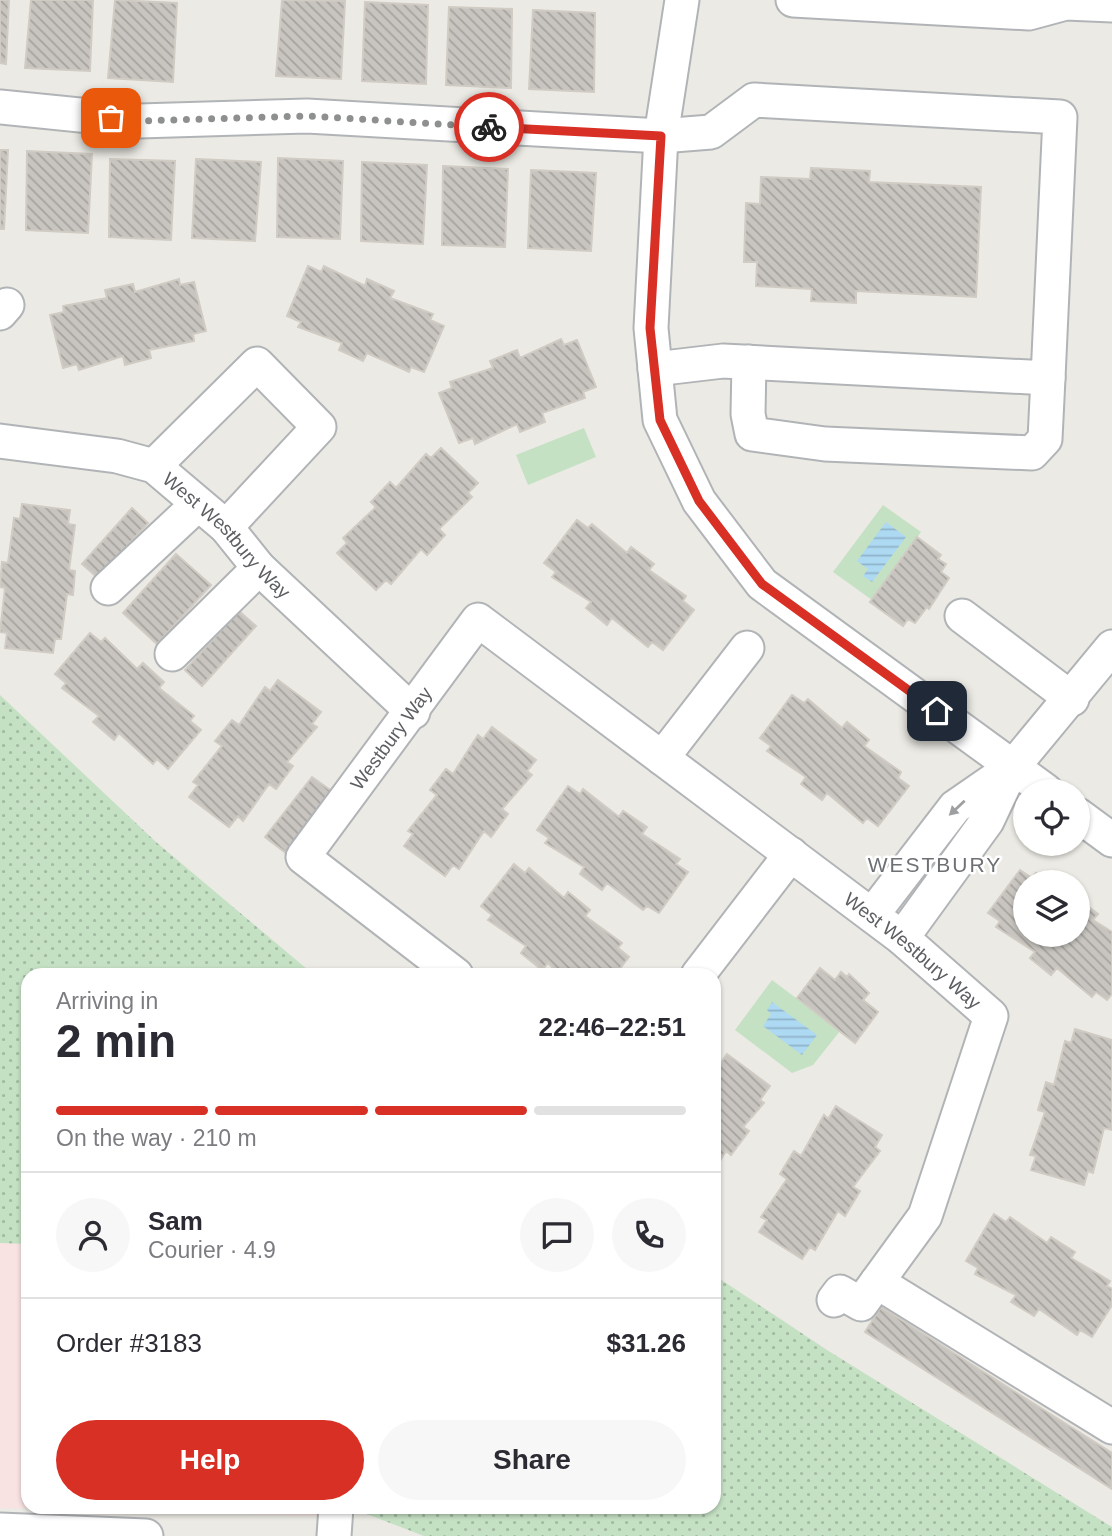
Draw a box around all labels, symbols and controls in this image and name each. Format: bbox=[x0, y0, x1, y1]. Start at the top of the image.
pin bbox=[81, 88, 141, 148]
courier bbox=[454, 92, 524, 162]
icon: bag bbox=[92, 99, 130, 137]
icon: bike bbox=[470, 108, 508, 146]
street label: West Westbury Way bbox=[159, 468, 295, 603]
pin bbox=[907, 681, 967, 741]
street label: Westbury Way bbox=[346, 682, 436, 794]
icon: home bbox=[918, 692, 956, 730]
map controls bbox=[1013, 779, 1090, 947]
button: locate bbox=[1013, 779, 1090, 856]
one-way arrow bbox=[948, 800, 966, 816]
district label: WESTBURY bbox=[868, 853, 1002, 876]
button: layers bbox=[1013, 870, 1090, 947]
street label: West Westbury Way bbox=[840, 888, 986, 1013]
text: Arriving in bbox=[56, 988, 158, 1014]
text: 22:46–22:51 bbox=[539, 1012, 686, 1042]
text: 2 min bbox=[56, 1015, 176, 1067]
text: On the way · 210 m bbox=[56, 1125, 257, 1151]
button: person bbox=[56, 1198, 130, 1272]
button: chat bbox=[520, 1198, 594, 1272]
button: phone bbox=[612, 1198, 686, 1272]
text: Sam bbox=[148, 1206, 203, 1236]
text: Courier · 4.9 bbox=[148, 1237, 276, 1263]
text: Order #3183 bbox=[56, 1328, 202, 1358]
text: $31.26 bbox=[606, 1328, 686, 1358]
button: Help bbox=[56, 1420, 364, 1500]
button: Share bbox=[378, 1420, 686, 1500]

